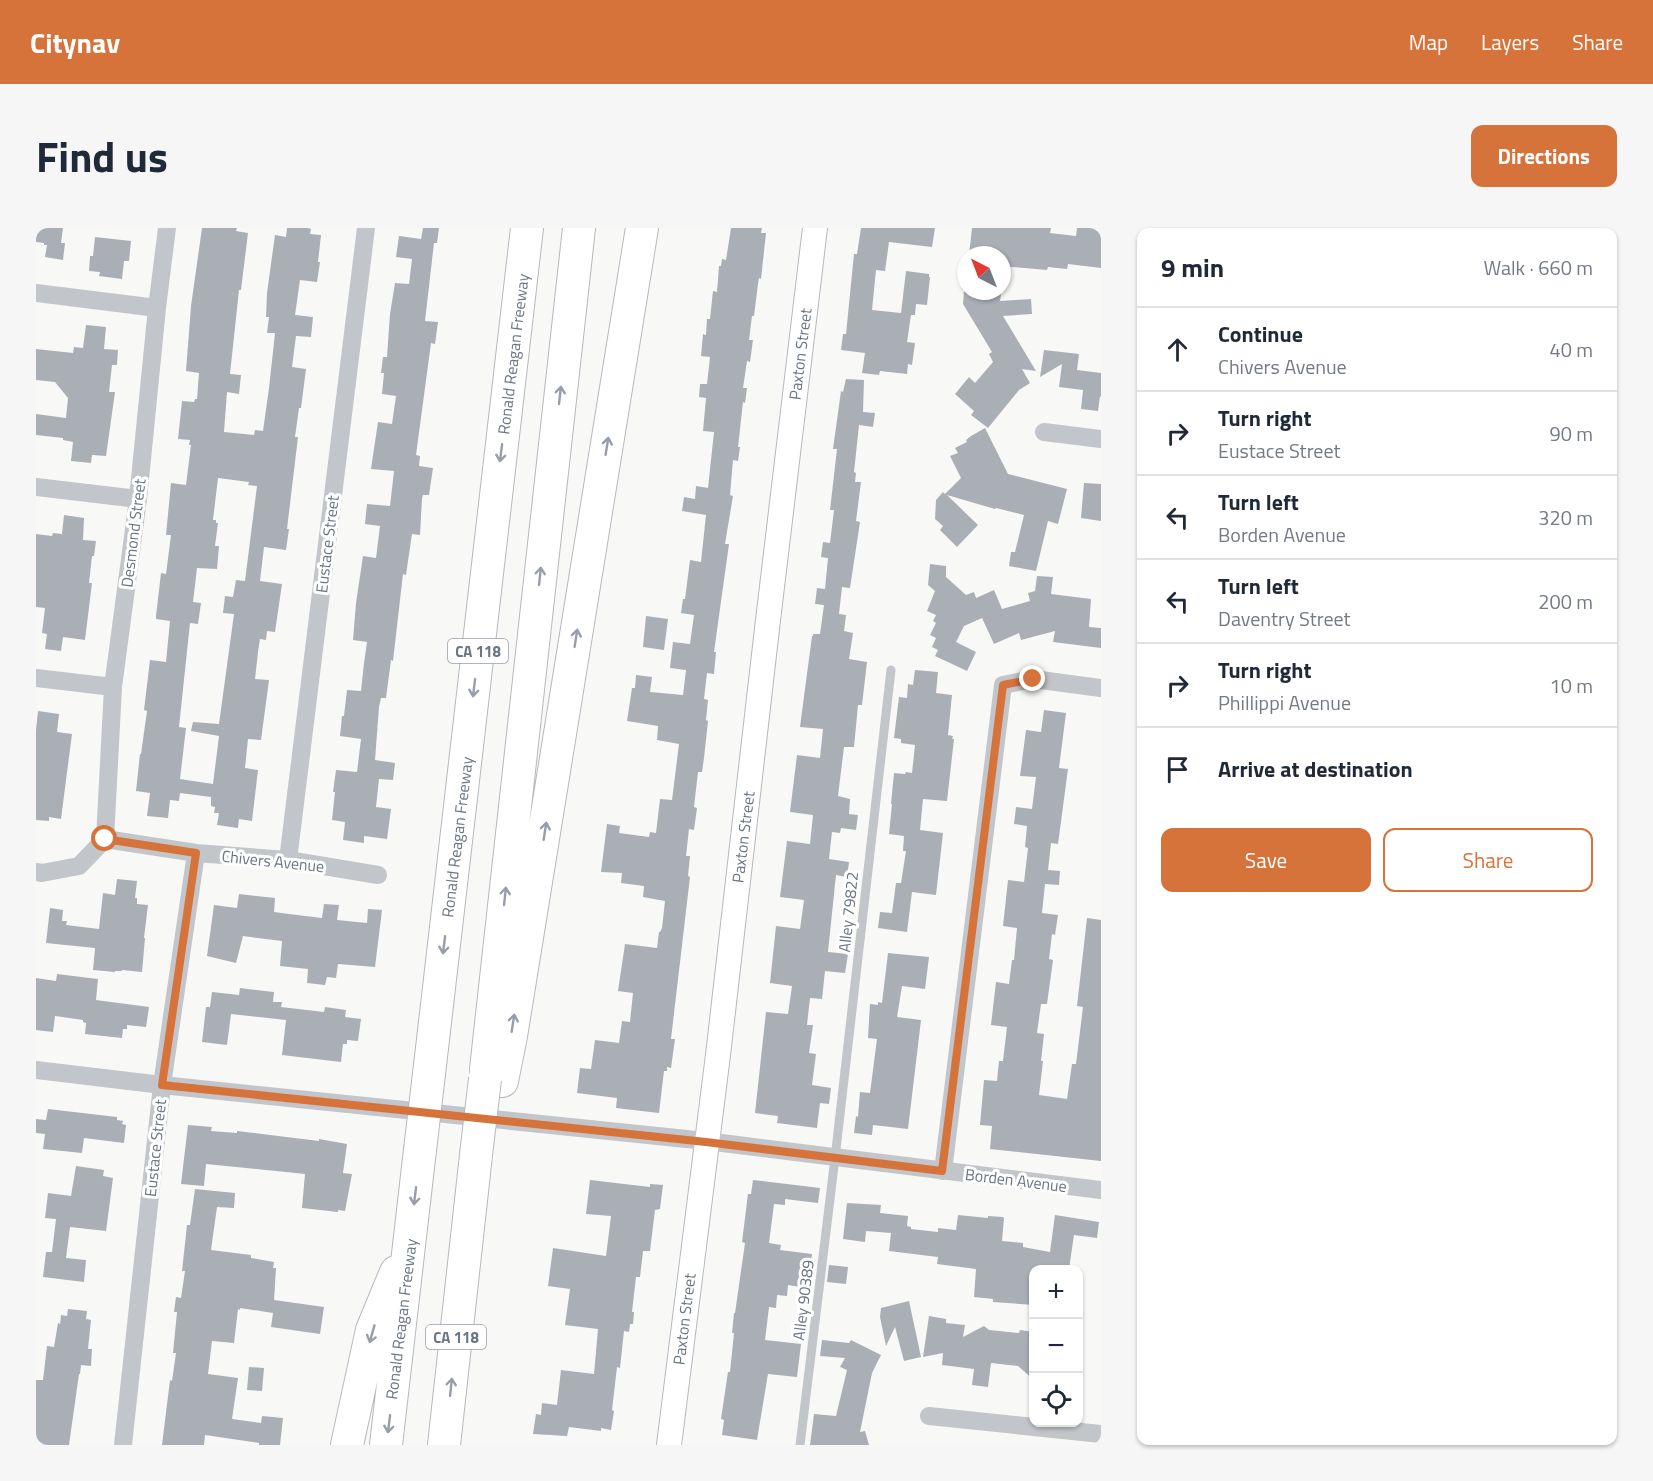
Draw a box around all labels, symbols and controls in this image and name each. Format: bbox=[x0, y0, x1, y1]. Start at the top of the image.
text: Citynav bbox=[30, 21, 120, 64]
text: Map bbox=[1409, 26, 1448, 58]
text: Layers bbox=[1481, 26, 1539, 58]
text: Share bbox=[1572, 26, 1623, 58]
text: Find us bbox=[36, 124, 168, 188]
button: Directions bbox=[1471, 125, 1617, 187]
north arrow bbox=[957, 246, 1011, 300]
text: 9 min bbox=[1161, 248, 1224, 287]
text: Walk · 660 m bbox=[1484, 252, 1593, 283]
street label: Ronald Reagan Freeway bbox=[491, 272, 535, 436]
street label: Paxton Street bbox=[782, 306, 818, 401]
text: Continue bbox=[1218, 317, 1303, 351]
icon: ahead bbox=[1161, 333, 1194, 366]
text: 40 m bbox=[1549, 334, 1593, 365]
text: Chivers Avenue bbox=[1218, 351, 1347, 382]
one-way arrow bbox=[555, 386, 566, 406]
text: Turn right bbox=[1218, 401, 1312, 435]
icon: right bbox=[1161, 417, 1194, 450]
text: 90 m bbox=[1549, 418, 1593, 449]
text: Eustace Street bbox=[1218, 435, 1341, 466]
one-way arrow bbox=[601, 437, 612, 456]
one-way arrow bbox=[495, 443, 506, 462]
street label: Desmond Street bbox=[114, 477, 152, 589]
text: Turn left bbox=[1218, 485, 1299, 519]
street label: Eustace Street bbox=[309, 494, 345, 594]
icon: left bbox=[1161, 501, 1194, 534]
text: 320 m bbox=[1538, 502, 1593, 533]
text: Borden Avenue bbox=[1218, 519, 1346, 550]
one-way arrow bbox=[535, 567, 546, 587]
text: Turn left bbox=[1218, 569, 1299, 603]
icon: left bbox=[1161, 585, 1194, 618]
text: 200 m bbox=[1538, 586, 1593, 617]
text: Daventry Street bbox=[1218, 603, 1351, 634]
one-way arrow bbox=[570, 629, 581, 649]
road number: CA 118 bbox=[448, 639, 508, 663]
text: Turn right bbox=[1218, 653, 1312, 687]
route end bbox=[1019, 665, 1045, 691]
icon: right bbox=[1161, 669, 1194, 702]
text: 10 m bbox=[1549, 670, 1593, 701]
one-way arrow bbox=[468, 678, 479, 698]
text: Phillippi Avenue bbox=[1218, 687, 1351, 718]
text: Arrive at destination bbox=[1218, 752, 1413, 786]
icon: arrive bbox=[1161, 753, 1194, 786]
street label: Ronald Reagan Freeway bbox=[435, 755, 479, 919]
street label: Paxton Street bbox=[725, 789, 761, 884]
one-way arrow bbox=[539, 822, 550, 841]
route start bbox=[91, 825, 117, 851]
button: Save bbox=[1161, 828, 1371, 892]
button: Share bbox=[1383, 828, 1593, 892]
street label: Chivers Avenue bbox=[221, 844, 325, 878]
street label: Alley 79822 bbox=[832, 871, 864, 953]
one-way arrow bbox=[500, 886, 511, 906]
one-way arrow bbox=[439, 934, 450, 954]
one-way arrow bbox=[508, 1014, 519, 1034]
street label: Eustace Street bbox=[138, 1098, 172, 1198]
street label: Borden Avenue bbox=[964, 1162, 1068, 1198]
one-way arrow bbox=[409, 1185, 420, 1205]
street label: Ronald Reagan Freeway bbox=[379, 1237, 423, 1401]
street label: Alley 90389 bbox=[786, 1258, 820, 1342]
map controls bbox=[1029, 1265, 1083, 1427]
button: + bbox=[1029, 1265, 1083, 1319]
street label: Paxton Street bbox=[666, 1271, 702, 1366]
button: − bbox=[1029, 1319, 1083, 1373]
one-way arrow bbox=[365, 1324, 377, 1343]
road number: CA 118 bbox=[426, 1325, 486, 1349]
button: locate bbox=[1029, 1373, 1083, 1427]
one-way arrow bbox=[446, 1377, 457, 1397]
one-way arrow bbox=[383, 1414, 394, 1434]

